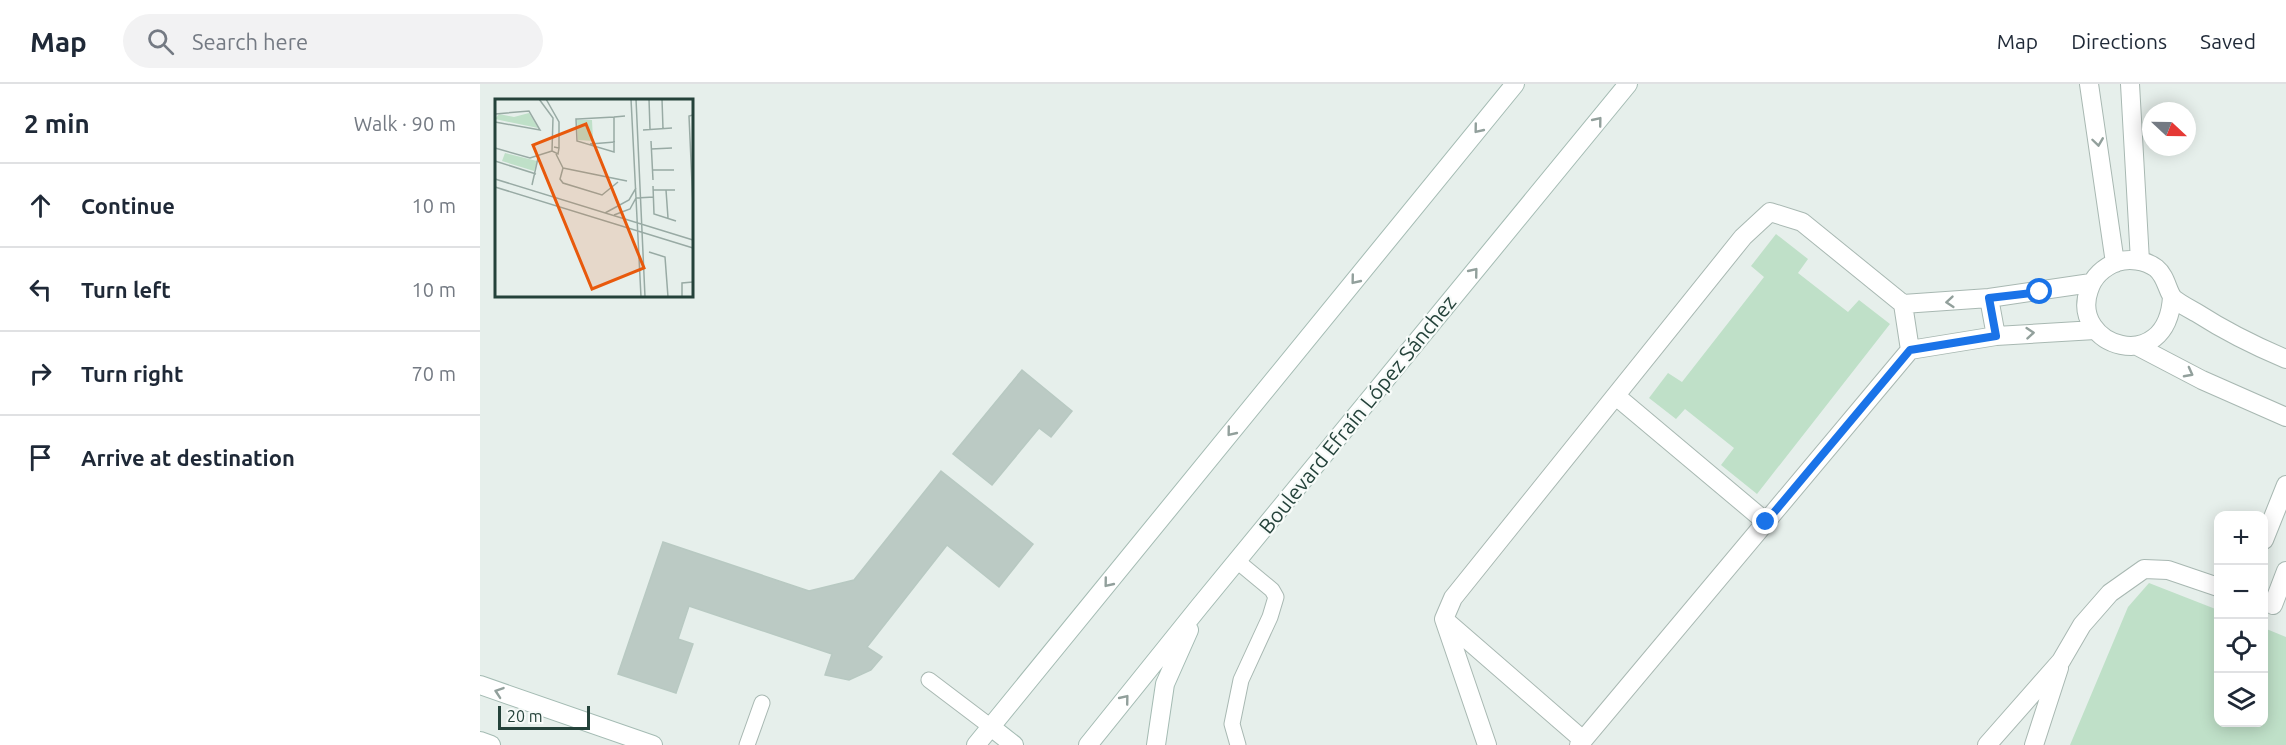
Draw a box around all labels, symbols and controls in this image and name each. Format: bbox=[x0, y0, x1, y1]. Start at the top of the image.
search box bbox=[123, 14, 543, 68]
icon: search bbox=[144, 25, 177, 58]
text: Map bbox=[30, 26, 87, 57]
text: Search here bbox=[192, 29, 308, 54]
text: Map bbox=[1997, 29, 2038, 53]
text: Directions bbox=[2071, 29, 2167, 53]
text: Saved bbox=[2200, 29, 2256, 53]
inset map bbox=[495, 99, 693, 297]
north arrow bbox=[2142, 102, 2196, 156]
text: 2 min bbox=[24, 109, 90, 138]
text: Walk · 90 m bbox=[354, 112, 456, 135]
one-way arrow bbox=[1590, 117, 1601, 128]
one-way arrow bbox=[1474, 122, 1485, 133]
one-way arrow bbox=[2091, 137, 2103, 147]
icon: ahead bbox=[24, 189, 57, 222]
text: Continue bbox=[81, 193, 175, 218]
text: 10 m bbox=[412, 194, 456, 217]
one-way arrow bbox=[1466, 268, 1477, 279]
icon: left bbox=[24, 273, 57, 306]
one-way arrow bbox=[1351, 274, 1362, 285]
text: Turn left bbox=[81, 277, 171, 302]
text: 10 m bbox=[412, 278, 456, 301]
route start bbox=[2026, 278, 2052, 304]
street label: Boulevard Efraín López Sánchez bbox=[1253, 290, 1461, 538]
one-way arrow bbox=[1945, 295, 1954, 308]
one-way arrow bbox=[2026, 327, 2035, 340]
icon: right bbox=[24, 357, 57, 390]
text: Turn right bbox=[81, 361, 183, 386]
text: 70 m bbox=[412, 362, 456, 385]
one-way arrow bbox=[2182, 366, 2193, 377]
one-way arrow bbox=[1228, 425, 1239, 436]
icon: arrive bbox=[24, 441, 57, 474]
text: Arrive at destination bbox=[81, 445, 295, 470]
route end bbox=[1752, 508, 1778, 534]
map controls bbox=[2214, 511, 2268, 727]
button: + bbox=[2214, 511, 2268, 565]
button: − bbox=[2214, 565, 2268, 619]
one-way arrow bbox=[1105, 576, 1116, 587]
button: locate bbox=[2214, 619, 2268, 673]
button: layers bbox=[2214, 673, 2268, 727]
one-way arrow bbox=[494, 686, 505, 699]
one-way arrow bbox=[1117, 695, 1128, 706]
scale bar bbox=[498, 703, 590, 730]
text: 20 m bbox=[507, 707, 543, 725]

